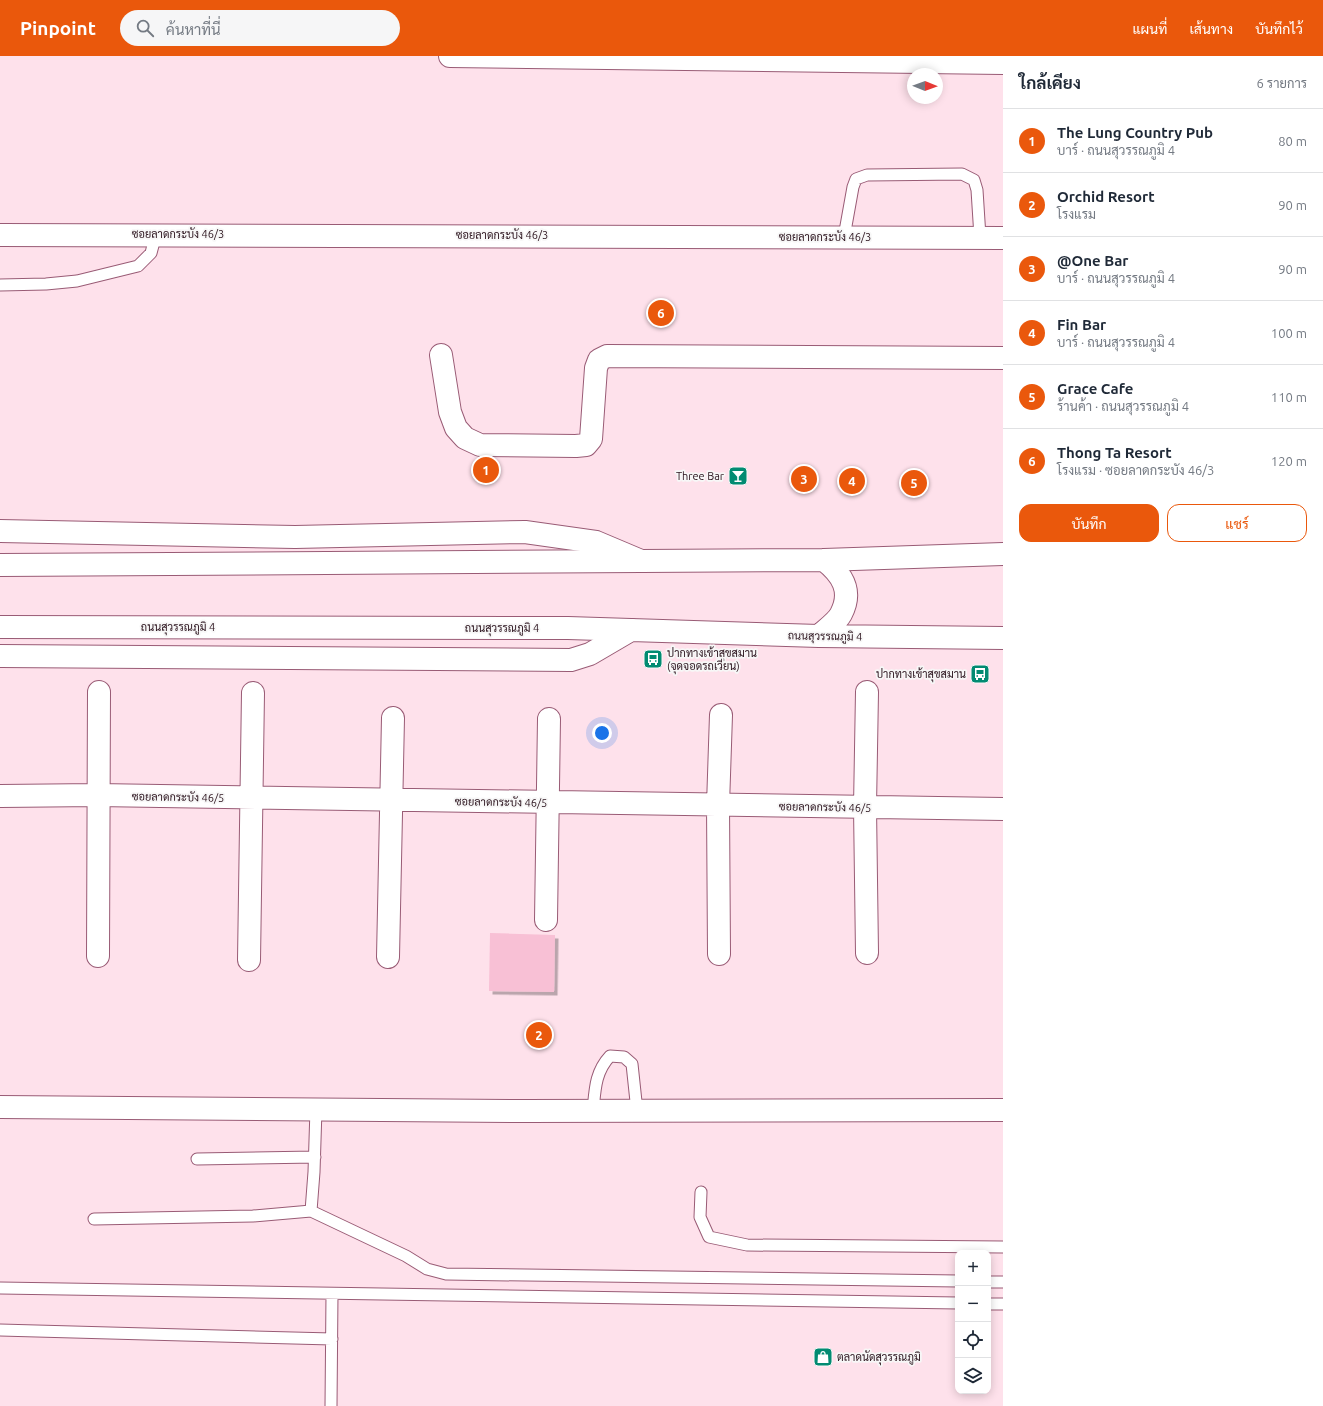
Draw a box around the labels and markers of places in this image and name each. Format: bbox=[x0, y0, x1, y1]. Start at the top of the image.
pin: 6 bbox=[648, 298, 674, 328]
pin: 1 bbox=[473, 455, 499, 485]
pin: 3 bbox=[791, 464, 817, 494]
bar icon: Three Bar bbox=[727, 465, 749, 487]
pin: 4 bbox=[839, 466, 865, 496]
pin: 5 bbox=[901, 468, 927, 498]
place label: Three Bar bbox=[676, 470, 725, 482]
place label: ปากทางเข้าสุขสมาน (จุดจอดรถเวียน) bbox=[667, 646, 757, 675]
bus stop icon: ปากทางเข้าสุขสมาน (จุดจอดรถเวียน) bbox=[642, 648, 664, 670]
bus stop icon: ปากทางเข้าสุขสมาน bbox=[969, 663, 991, 685]
place label: ปากทางเข้าสุขสมาน bbox=[876, 667, 966, 683]
pin: 2 bbox=[526, 1020, 552, 1050]
shop icon: ตลาดนัดสุวรรณภูมิ bbox=[812, 1346, 834, 1368]
place label: ตลาดนัดสุวรรณภูมิ bbox=[837, 1350, 921, 1366]

